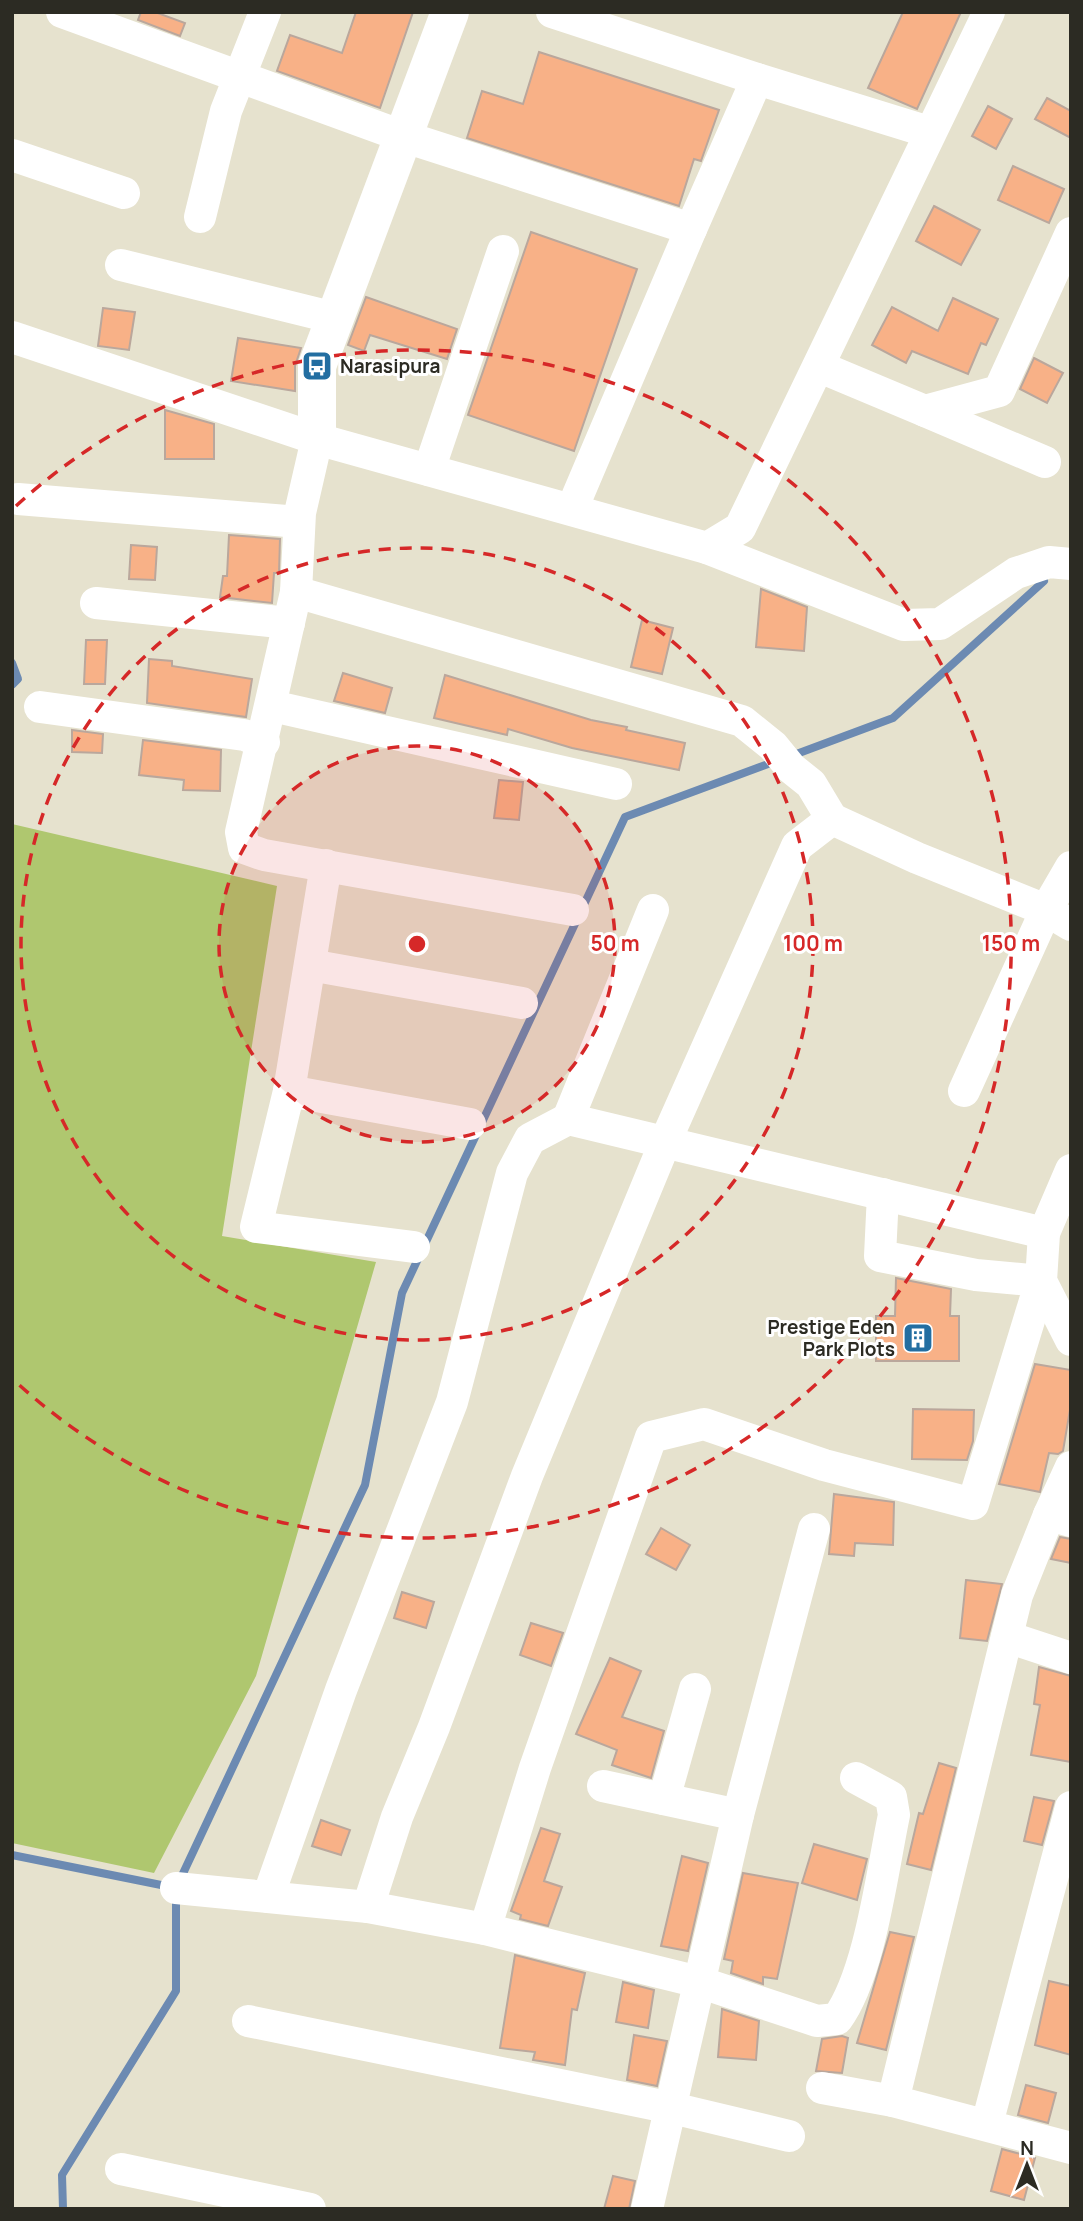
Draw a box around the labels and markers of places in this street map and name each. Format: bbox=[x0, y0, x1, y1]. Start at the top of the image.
bus stop icon: Narasipura bbox=[300, 349, 334, 383]
place label: Narasipura bbox=[340, 353, 440, 379]
centre of rings bbox=[405, 932, 429, 956]
place label: Prestige Eden Park Plots bbox=[767, 1314, 895, 1362]
building icon: Prestige Eden Park Plots bbox=[901, 1321, 935, 1355]

